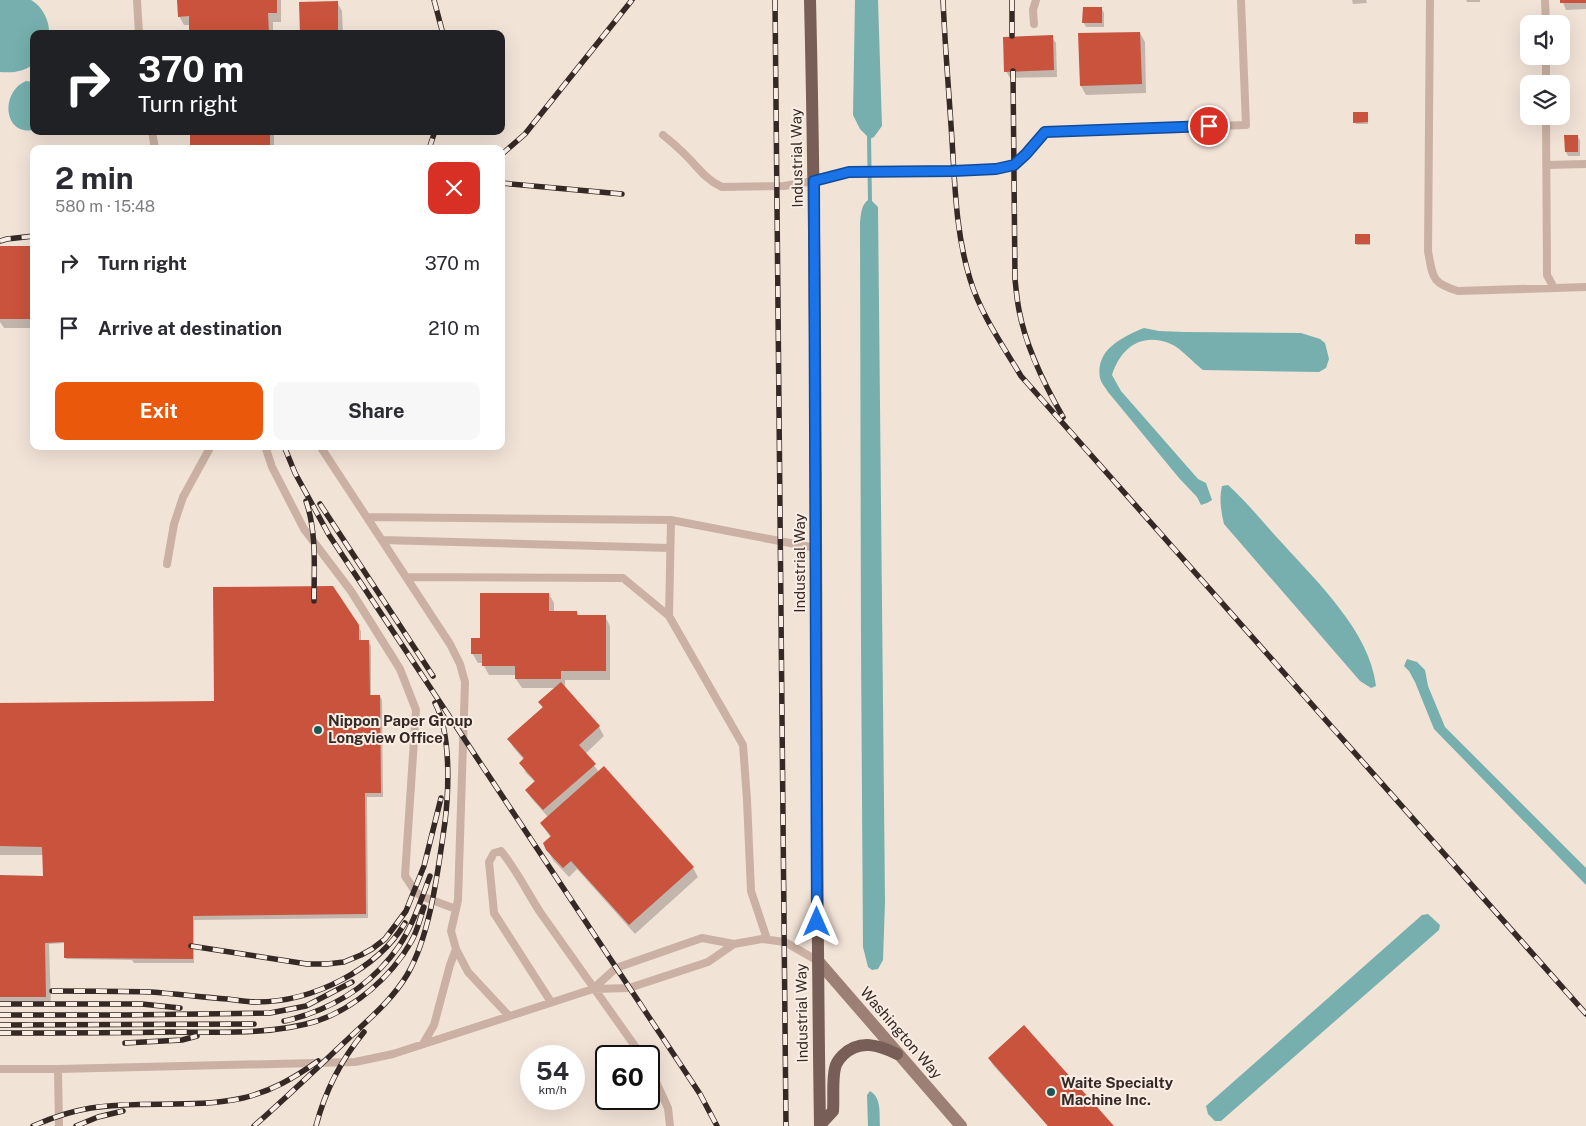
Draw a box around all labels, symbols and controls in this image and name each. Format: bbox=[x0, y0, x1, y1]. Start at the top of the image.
map controls bbox=[1520, 15, 1570, 125]
button: sound bbox=[1520, 15, 1570, 65]
text: 370 m bbox=[138, 49, 244, 90]
icon: right bbox=[55, 50, 120, 115]
button: layers bbox=[1520, 75, 1570, 125]
text: Turn right bbox=[138, 91, 238, 117]
pin bbox=[1188, 105, 1230, 147]
street label: Industrial Way bbox=[787, 108, 806, 208]
icon: arrive bbox=[1195, 112, 1223, 140]
text: 2 min bbox=[55, 160, 134, 196]
button: close bbox=[428, 162, 480, 214]
text: 580 m · 15:48 bbox=[55, 197, 155, 216]
icon: right bbox=[55, 249, 83, 277]
text: Turn right bbox=[98, 252, 187, 274]
text: 370 m bbox=[425, 252, 480, 274]
icon: arrive bbox=[55, 314, 83, 342]
text: Arrive at destination bbox=[98, 317, 282, 339]
text: 210 m bbox=[428, 317, 480, 339]
button: Exit bbox=[55, 382, 263, 440]
button: Share bbox=[273, 382, 480, 440]
street label: Industrial Way bbox=[791, 513, 808, 613]
place label: Nippon Paper Group Longview Office bbox=[328, 712, 473, 746]
marker: Nippon Paper Group Longview Office bbox=[312, 724, 324, 736]
position arrow bbox=[790, 895, 842, 947]
street label: Industrial Way bbox=[792, 963, 811, 1063]
street label: Washington Way bbox=[857, 983, 946, 1082]
speed limit sign: 60 bbox=[595, 1045, 660, 1110]
text: 54 bbox=[536, 1056, 569, 1086]
place label: Waite Specialty Machine Inc. bbox=[1061, 1074, 1174, 1108]
text: km/h bbox=[538, 1083, 567, 1097]
marker: Waite Specialty Machine Inc. bbox=[1045, 1086, 1057, 1098]

